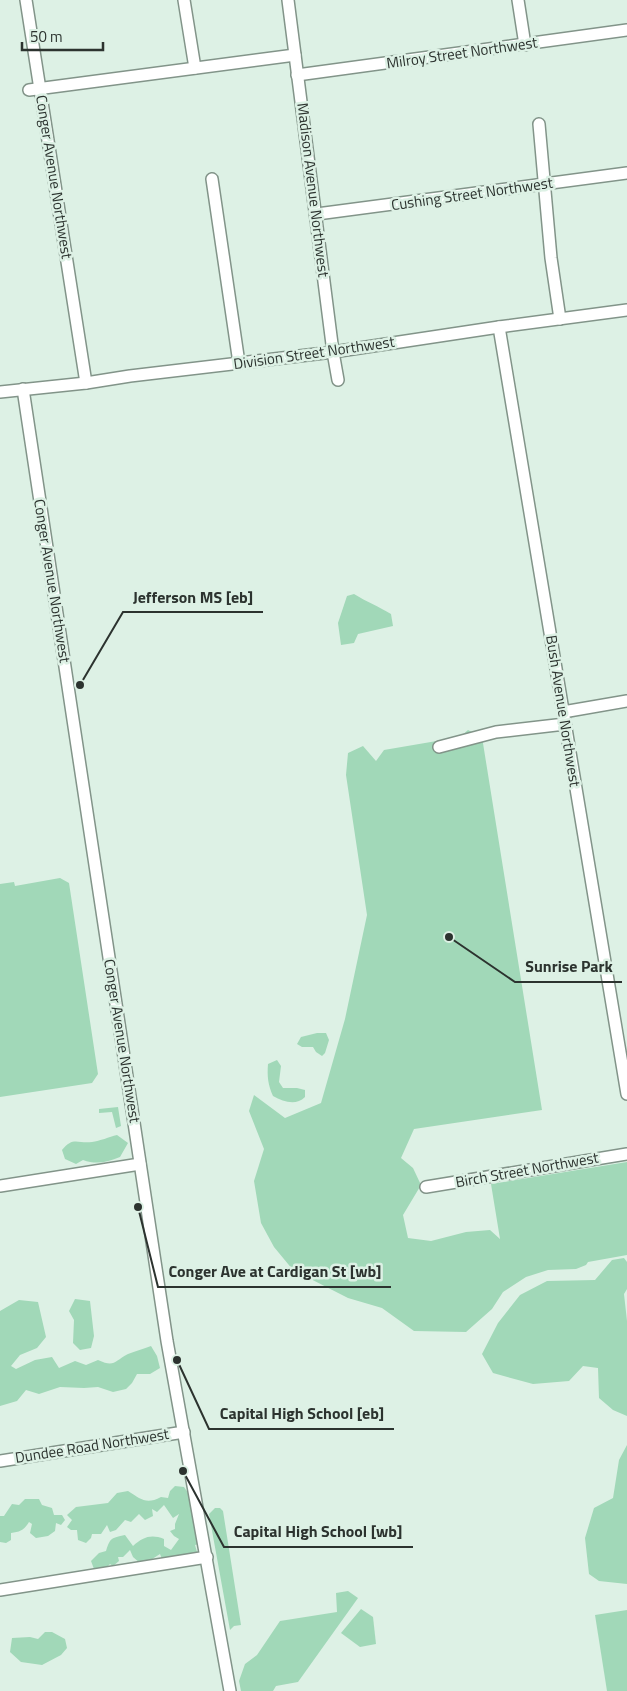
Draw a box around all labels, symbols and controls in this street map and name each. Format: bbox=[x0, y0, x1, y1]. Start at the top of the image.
scale bar bbox=[22, 20, 104, 52]
text: 50 m bbox=[30, 25, 63, 48]
street label: Milroy Street Northwest bbox=[385, 30, 540, 74]
street label: Conger Avenue Northwest bbox=[30, 93, 79, 261]
street label: Madison Avenue Northwest bbox=[291, 101, 336, 279]
street label: Cushing Street Northwest bbox=[390, 171, 555, 216]
street label: Division Street Northwest bbox=[232, 330, 397, 375]
street label: Conger Avenue Northwest bbox=[28, 497, 77, 665]
callout: Jefferson MS [eb] bbox=[123, 581, 263, 612]
text: Jefferson MS [eb] bbox=[133, 585, 253, 609]
street label: Bush Avenue Northwest bbox=[540, 633, 587, 789]
callout: Sunrise Park bbox=[515, 951, 622, 982]
text: Sunrise Park bbox=[525, 954, 613, 978]
street label: Conger Avenue Northwest bbox=[98, 957, 147, 1125]
street label: Birch Street Northwest bbox=[454, 1145, 601, 1193]
callout: Conger Ave at Cardigan St [wb] bbox=[158, 1256, 391, 1287]
text: Conger Ave at Cardigan St [wb] bbox=[168, 1259, 382, 1283]
callout: Capital High School [eb] bbox=[209, 1398, 394, 1429]
text: Capital High School [eb] bbox=[220, 1401, 384, 1425]
street label: Dundee Road Northwest bbox=[13, 1422, 171, 1469]
callout: Capital High School [wb] bbox=[224, 1516, 413, 1547]
text: Capital High School [wb] bbox=[234, 1519, 402, 1543]

